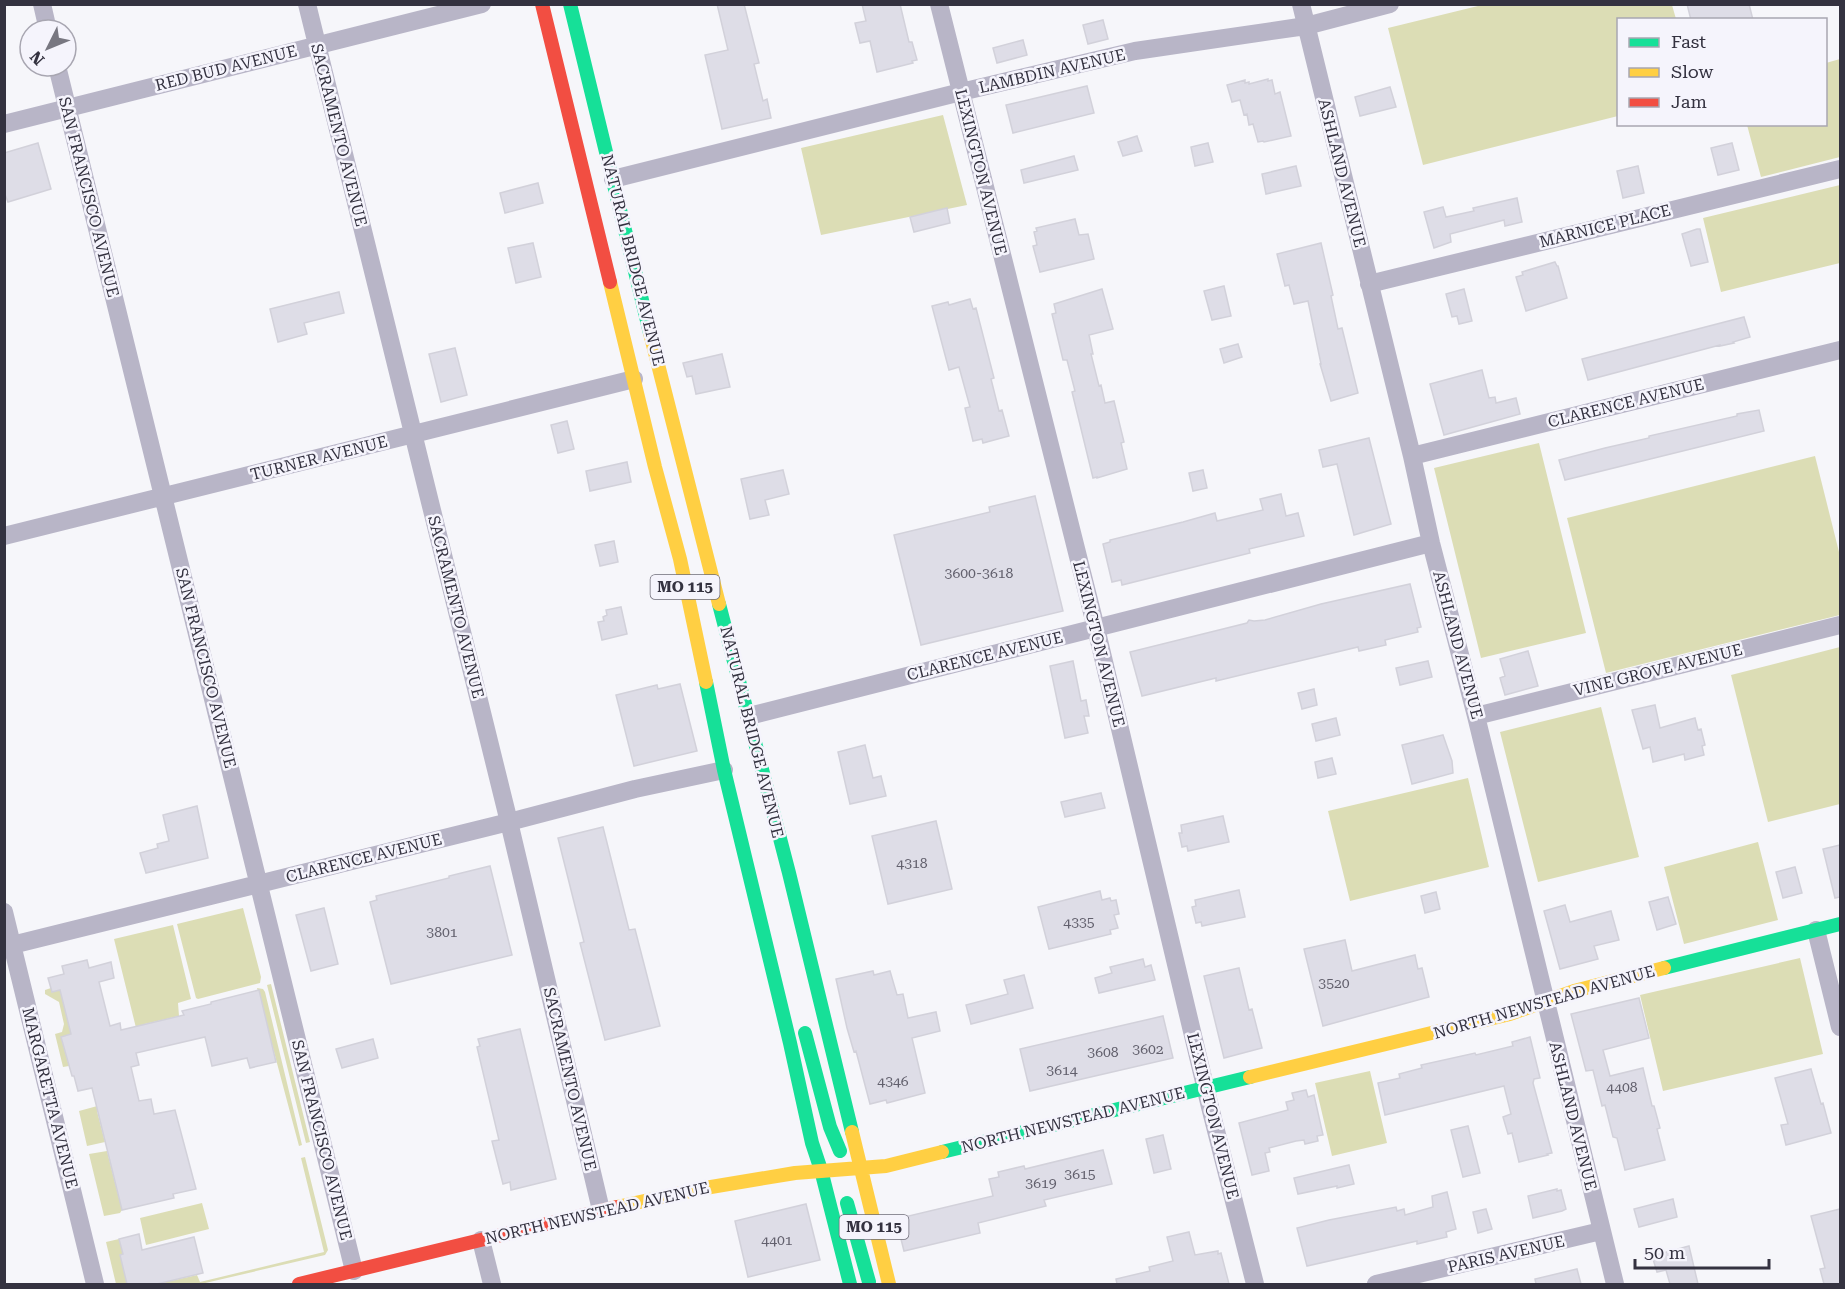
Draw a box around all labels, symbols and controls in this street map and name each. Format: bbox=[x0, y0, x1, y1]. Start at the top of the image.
north arrow bbox=[18, 18, 78, 78]
legend bbox=[1617, 18, 1827, 126]
text: Fast bbox=[1671, 31, 1706, 52]
street label: RED BUD AVENUE bbox=[153, 41, 299, 95]
street label: SACRAMENTO AVENUE bbox=[307, 42, 371, 228]
street label: LAMBDIN AVENUE bbox=[977, 45, 1127, 97]
text: N bbox=[26, 47, 49, 69]
text: Slow bbox=[1671, 61, 1713, 82]
street label: LEXINGTON AVENUE bbox=[951, 87, 1011, 257]
text: Jam bbox=[1671, 91, 1707, 112]
street label: SAN FRANCISCO AVENUE bbox=[55, 95, 123, 299]
street label: ASHLAND AVENUE bbox=[1314, 97, 1370, 249]
street label: NATURAL BRIDGE AVENUE bbox=[597, 152, 669, 368]
street label: MARNICE PLACE bbox=[1537, 200, 1673, 252]
street label: CLARENCE AVENUE bbox=[1546, 374, 1706, 432]
street label: TURNER AVENUE bbox=[248, 432, 390, 484]
street label: SACRAMENTO AVENUE bbox=[424, 514, 488, 700]
street label: LEXINGTON AVENUE bbox=[1069, 559, 1129, 729]
house number: 3600-3618 bbox=[945, 565, 1014, 581]
street label: SAN FRANCISCO AVENUE bbox=[172, 566, 240, 770]
street label: ASHLAND AVENUE bbox=[1429, 569, 1487, 721]
road number: MO 115 bbox=[650, 575, 720, 599]
street label: NATURAL BRIDGE AVENUE bbox=[716, 624, 788, 840]
street label: CLARENCE AVENUE bbox=[905, 627, 1065, 685]
street label: VINE GROVE AVENUE bbox=[1572, 640, 1744, 700]
street label: CLARENCE AVENUE bbox=[284, 829, 444, 887]
house number: 4318 bbox=[896, 855, 928, 871]
house number: 4335 bbox=[1063, 914, 1095, 930]
house number: 3801 bbox=[426, 924, 458, 940]
street label: NORTH NEWSTEAD AVENUE bbox=[1431, 961, 1657, 1043]
house number: 3520 bbox=[1318, 975, 1350, 991]
street label: SACRAMENTO AVENUE bbox=[540, 985, 600, 1173]
street label: MARGARETTA AVENUE bbox=[18, 1005, 82, 1191]
street label: LEXINGTON AVENUE bbox=[1183, 1031, 1243, 1201]
street label: SAN FRANCISCO AVENUE bbox=[288, 1038, 356, 1242]
street label: ASHLAND AVENUE bbox=[1545, 1040, 1601, 1192]
house number: 3602 bbox=[1132, 1041, 1164, 1057]
house number: 3608 bbox=[1087, 1044, 1119, 1060]
house number: 3614 bbox=[1046, 1062, 1078, 1078]
house number: 4346 bbox=[877, 1073, 909, 1089]
house number: 4408 bbox=[1606, 1079, 1638, 1095]
street label: NORTH NEWSTEAD AVENUE bbox=[959, 1083, 1187, 1157]
house number: 3615 bbox=[1064, 1166, 1096, 1182]
house number: 3619 bbox=[1025, 1175, 1057, 1191]
street label: NORTH NEWSTEAD AVENUE bbox=[483, 1178, 711, 1248]
road number: MO 115 bbox=[840, 1215, 908, 1239]
street label: PARIS AVENUE bbox=[1446, 1231, 1566, 1277]
house number: 4401 bbox=[761, 1232, 793, 1248]
scale bar bbox=[1635, 1232, 1768, 1270]
text: 50 m bbox=[1644, 1242, 1685, 1263]

